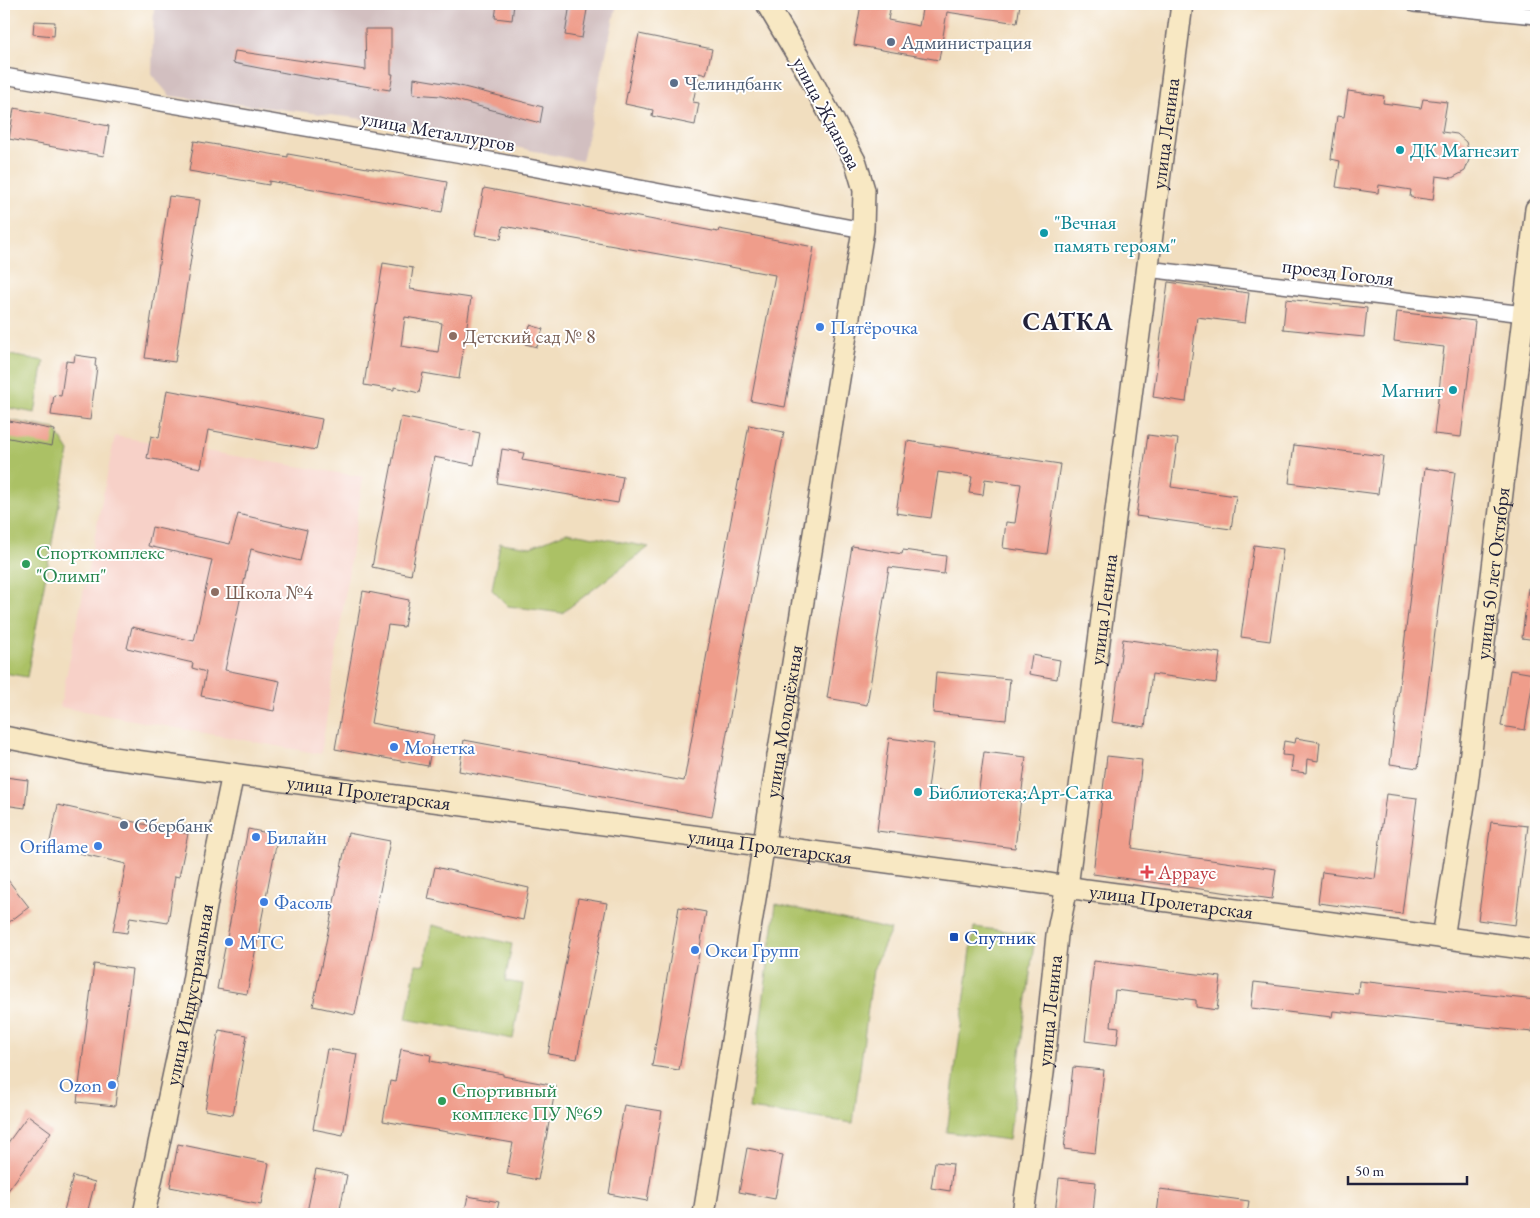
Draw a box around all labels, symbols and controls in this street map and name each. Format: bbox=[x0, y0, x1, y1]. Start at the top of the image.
place label: Администрация bbox=[900, 29, 1032, 55]
marker: Администрация bbox=[885, 36, 897, 48]
street label: улица Жданова bbox=[786, 52, 868, 174]
place label: Челиндбанк bbox=[684, 70, 783, 96]
street label: улица Ленина bbox=[1145, 76, 1185, 191]
marker: Челиндбанк bbox=[668, 77, 680, 89]
street label: улица Металлургов bbox=[359, 105, 517, 157]
place label: ДК Магнезит bbox=[1410, 137, 1519, 163]
marker: ДК Магнезит bbox=[1394, 144, 1406, 156]
place label: "Вечная память героям" bbox=[1054, 209, 1177, 258]
marker: "Вечная память героям" bbox=[1038, 227, 1050, 239]
street label: проезд Гоголя bbox=[1281, 252, 1395, 292]
district label: САТКА bbox=[1022, 305, 1114, 337]
place label: Пятёрочка bbox=[830, 314, 918, 340]
marker: Пятёрочка bbox=[814, 321, 826, 333]
place label: Детский сад № 8 bbox=[463, 323, 595, 349]
marker: Детский сад № 8 bbox=[447, 330, 459, 342]
place label: Магнит bbox=[1381, 377, 1443, 403]
marker: Магнит bbox=[1447, 384, 1459, 396]
street label: улица 50 лет Октября bbox=[1469, 486, 1516, 661]
place label: Спорткомплекс "Олимп" bbox=[36, 539, 165, 588]
street label: улица Ленина bbox=[1083, 552, 1123, 667]
marker: Спорткомплекс "Олимп" bbox=[20, 558, 32, 570]
place label: Школа №4 bbox=[225, 579, 313, 605]
marker: Школа №4 bbox=[209, 586, 221, 598]
street label: улица Молодёжная bbox=[758, 643, 809, 800]
place label: Монетка bbox=[404, 734, 475, 760]
marker: Монетка bbox=[388, 741, 400, 753]
street label: улица Пролетарская bbox=[285, 768, 452, 816]
place label: Библиотека;Арт-Сатка bbox=[928, 779, 1113, 805]
marker: Библиотека;Арт-Сатка bbox=[912, 786, 924, 798]
place label: Сбербанк bbox=[134, 812, 213, 838]
marker: Сбербанк bbox=[118, 819, 130, 831]
street label: улица Пролетарская bbox=[686, 822, 854, 870]
place label: Билайн bbox=[266, 824, 327, 850]
marker: Билайн bbox=[250, 831, 262, 843]
place label: Oriflame bbox=[20, 833, 88, 859]
marker: Oriflame bbox=[92, 840, 104, 852]
place label: Арраус bbox=[1157, 859, 1216, 885]
marker: Арраус bbox=[1140, 865, 1154, 879]
street label: улица Пролетарская bbox=[1088, 878, 1255, 925]
place label: Фасоль bbox=[274, 889, 332, 915]
marker: Фасоль bbox=[258, 896, 270, 908]
street label: улица Индустриальная bbox=[159, 902, 219, 1088]
place label: Спутник bbox=[964, 924, 1036, 950]
place label: МТС bbox=[239, 929, 284, 955]
marker: Спутник bbox=[948, 931, 960, 943]
marker: МТС bbox=[223, 936, 235, 948]
place label: Окси Групп bbox=[705, 937, 799, 963]
marker: Окси Групп bbox=[689, 944, 701, 956]
street label: улица Ленина bbox=[1031, 954, 1068, 1068]
place label: Ozon bbox=[59, 1072, 102, 1098]
place label: Спортивный комплекс ПУ №69 bbox=[452, 1077, 602, 1126]
marker: Ozon bbox=[106, 1079, 118, 1091]
marker: Спортивный комплекс ПУ №69 bbox=[436, 1095, 448, 1107]
scale bar bbox=[1348, 1153, 1466, 1185]
text: 50 m bbox=[1355, 1161, 1384, 1180]

